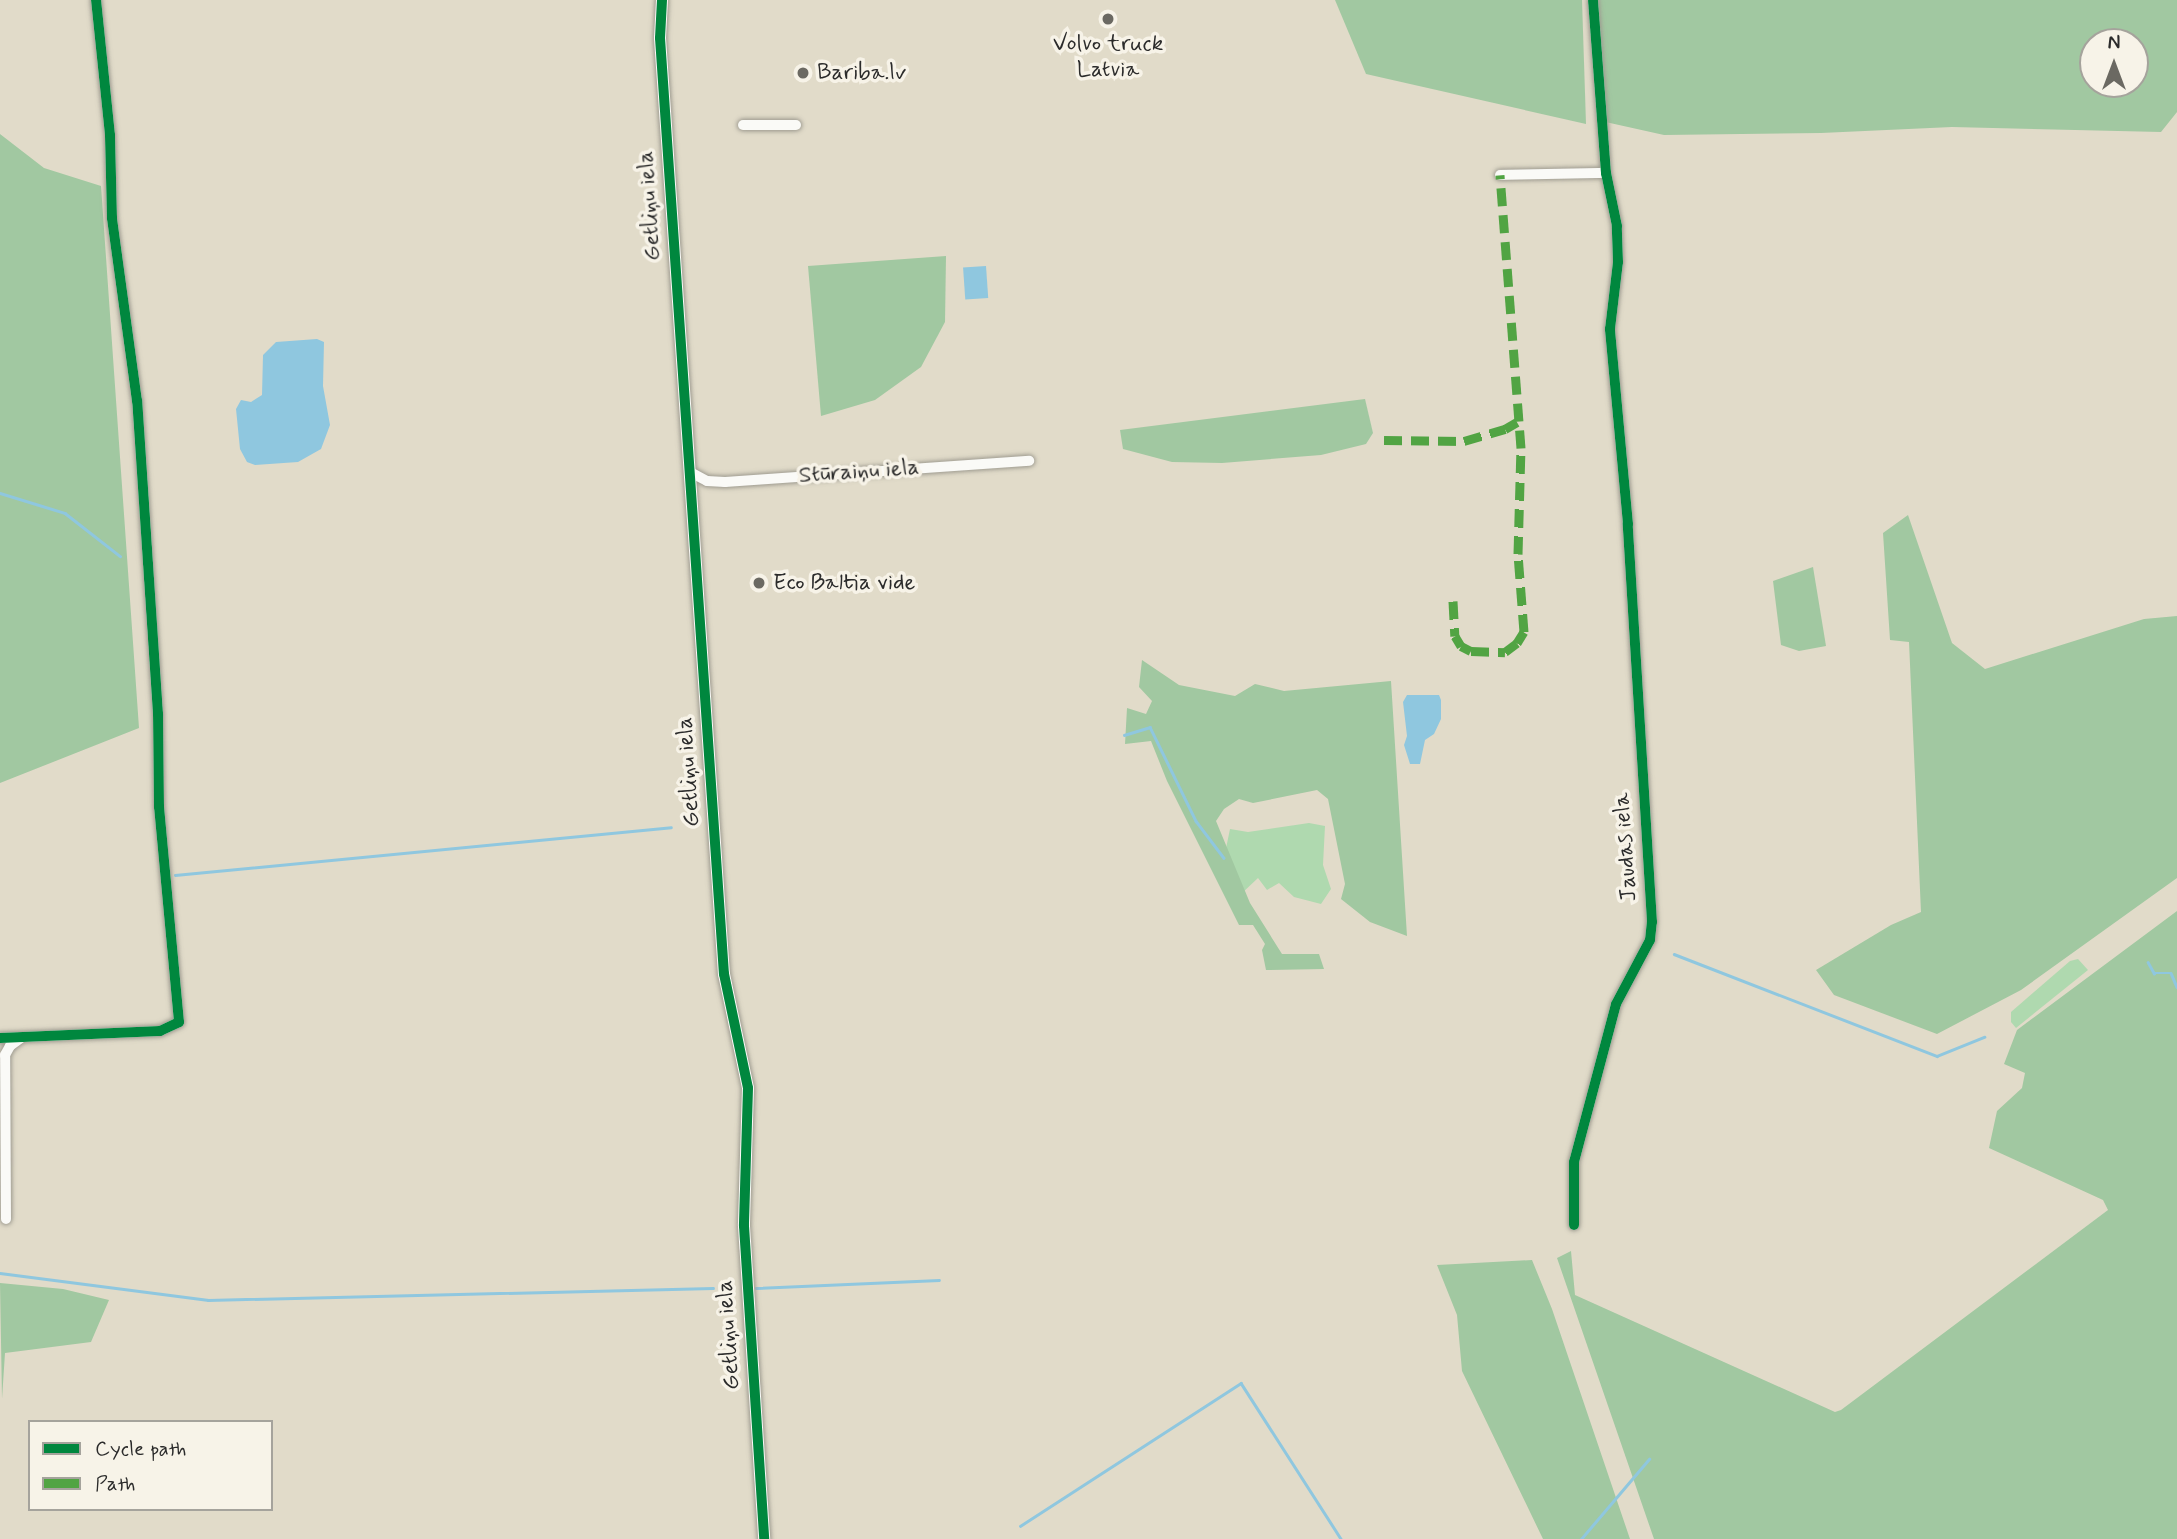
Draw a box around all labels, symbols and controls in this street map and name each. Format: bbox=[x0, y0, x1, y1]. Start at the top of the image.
marker: Volvo truck Latvia bbox=[1100, 11, 1116, 27]
north arrow bbox=[2079, 28, 2149, 98]
place label: Volvo truck Latvia bbox=[1054, 30, 1162, 84]
text: N bbox=[2108, 31, 2120, 56]
place label: Bariba.lv bbox=[817, 59, 906, 87]
marker: Bariba.lv bbox=[795, 65, 811, 81]
street label: Getliņu iela bbox=[632, 150, 668, 262]
street label: Stūraiņu iela bbox=[797, 454, 921, 490]
place label: Eco Baltia vide bbox=[773, 569, 914, 597]
marker: Eco Baltia vide bbox=[751, 575, 767, 591]
street label: Getliņu iela bbox=[671, 716, 707, 828]
street label: Jaudas iela bbox=[1608, 792, 1644, 902]
street label: Getliņu iela bbox=[711, 1279, 747, 1391]
legend bbox=[28, 1420, 273, 1511]
text: Cycle path bbox=[95, 1435, 186, 1463]
text: Path bbox=[95, 1470, 135, 1498]

